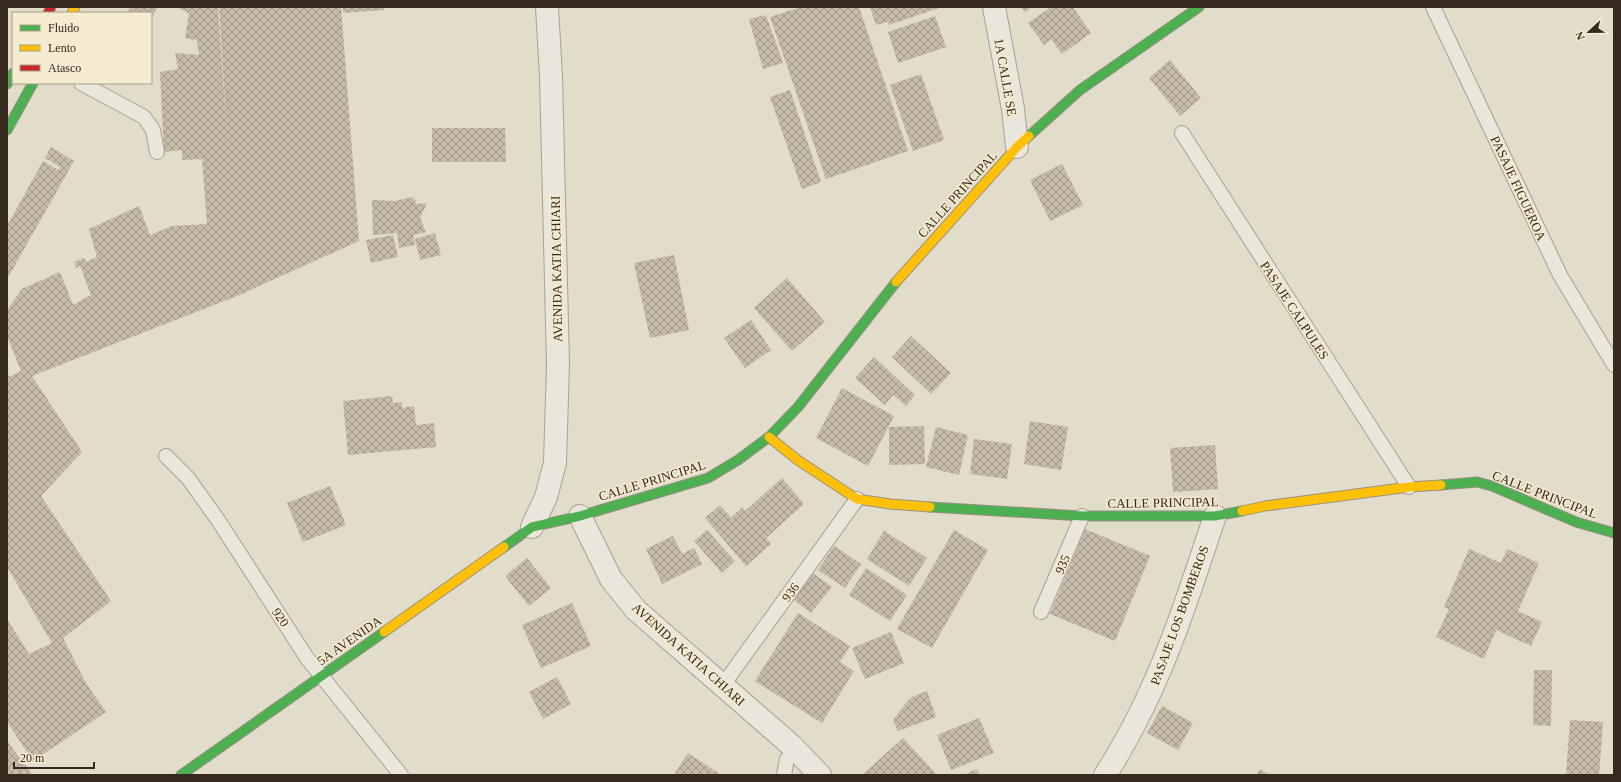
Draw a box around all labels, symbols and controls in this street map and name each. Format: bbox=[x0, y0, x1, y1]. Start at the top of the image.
legend bbox=[12, 12, 152, 84]
north arrow bbox=[1569, 12, 1609, 52]
text: Fluido bbox=[48, 21, 79, 35]
text: N bbox=[1573, 30, 1587, 42]
street label: 1A CALLE SE bbox=[991, 37, 1020, 117]
text: Lento bbox=[48, 41, 76, 55]
text: Atasco bbox=[48, 61, 81, 75]
street label: PASAJE FIGUEROA bbox=[1488, 133, 1550, 244]
street label: CALLE PRINCIPAL bbox=[915, 148, 1000, 241]
street label: AVENIDA KATIA CHIARI bbox=[548, 196, 565, 342]
street label: PASAJE CALPULES bbox=[1257, 258, 1332, 362]
street label: CALLE PRINCIPAL bbox=[597, 457, 708, 504]
street label: CALLE PRINCIPAL bbox=[1490, 468, 1599, 521]
street label: CALLE PRINCIPAL bbox=[1107, 494, 1219, 511]
street label: PASAJE LOS BOMBEROS bbox=[1147, 543, 1212, 687]
street label: 935 bbox=[1052, 552, 1073, 576]
street label: 936 bbox=[779, 580, 802, 605]
street label: AVENIDA KATIA CHIARI bbox=[629, 600, 748, 709]
street label: 920 bbox=[269, 605, 292, 630]
street label: 5A AVENIDA bbox=[314, 612, 385, 668]
scale bar bbox=[14, 744, 94, 770]
text: 20 m bbox=[20, 751, 45, 765]

